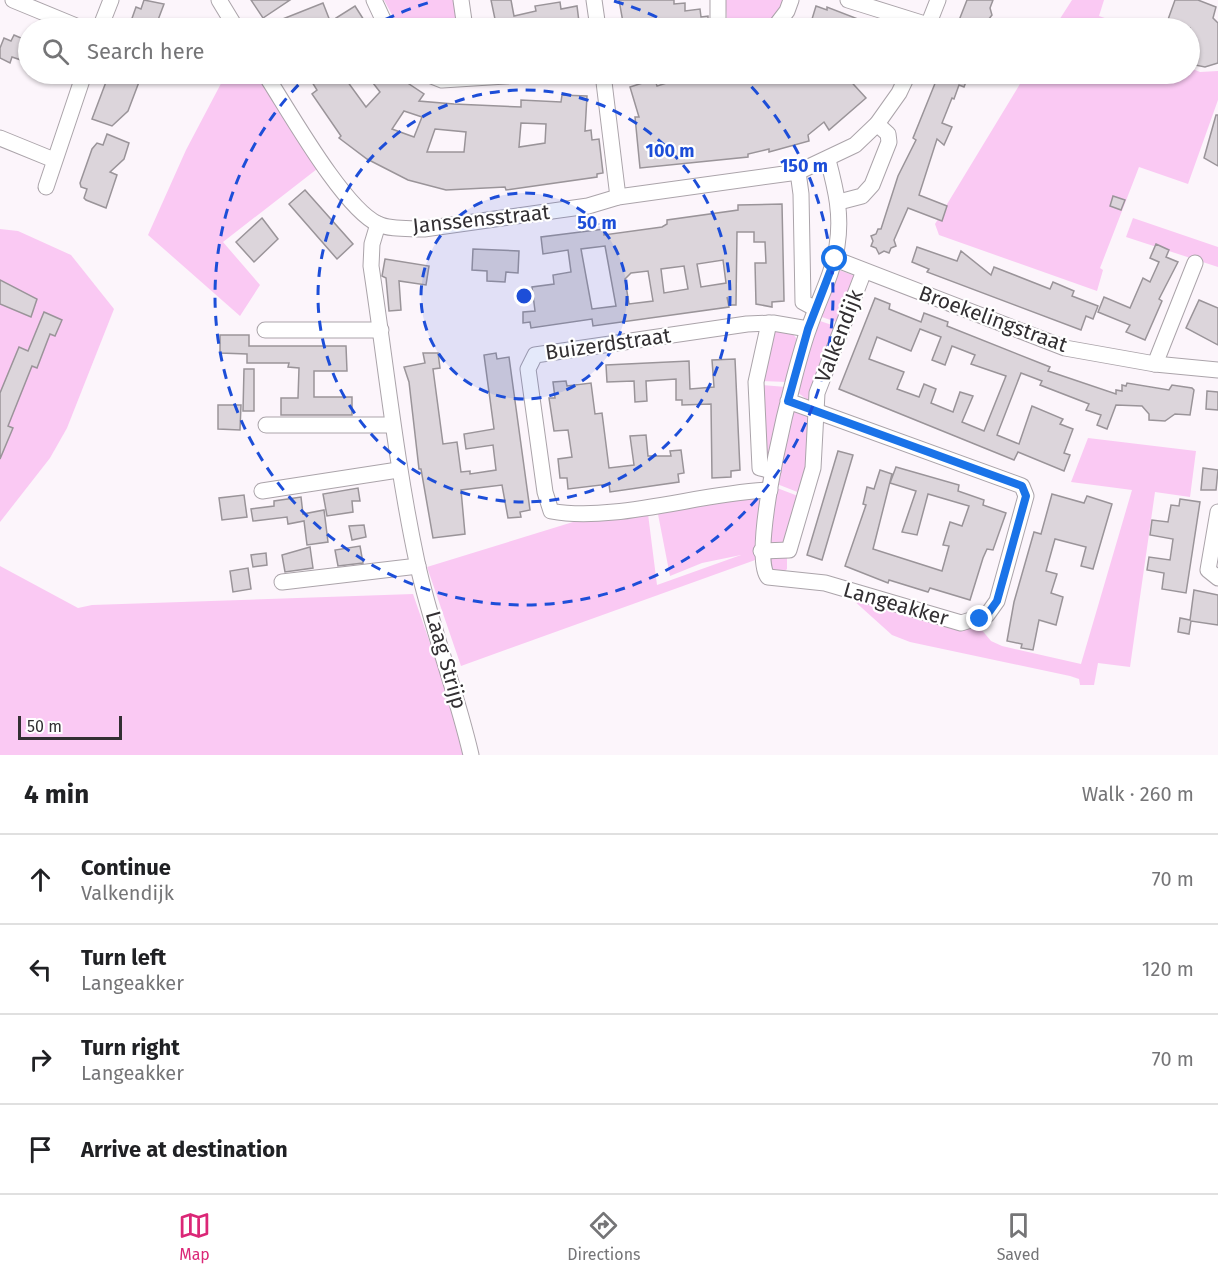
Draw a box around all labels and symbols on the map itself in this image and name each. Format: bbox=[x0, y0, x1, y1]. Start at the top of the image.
text: 100 m bbox=[646, 140, 694, 162]
text: 150 m bbox=[780, 155, 828, 177]
street label: Janssensstraat bbox=[411, 199, 551, 239]
text: 50 m bbox=[577, 212, 617, 234]
route start bbox=[821, 245, 847, 271]
street label: Broekelingstraat bbox=[915, 280, 1071, 358]
centre of rings bbox=[514, 286, 534, 306]
street label: Valkendijk bbox=[809, 286, 869, 386]
street label: Buizerdstraat bbox=[544, 322, 673, 366]
street label: Langeakker bbox=[840, 577, 952, 631]
route end bbox=[966, 605, 992, 631]
street label: Laag Strijp bbox=[420, 608, 472, 712]
scale bar bbox=[18, 713, 122, 740]

